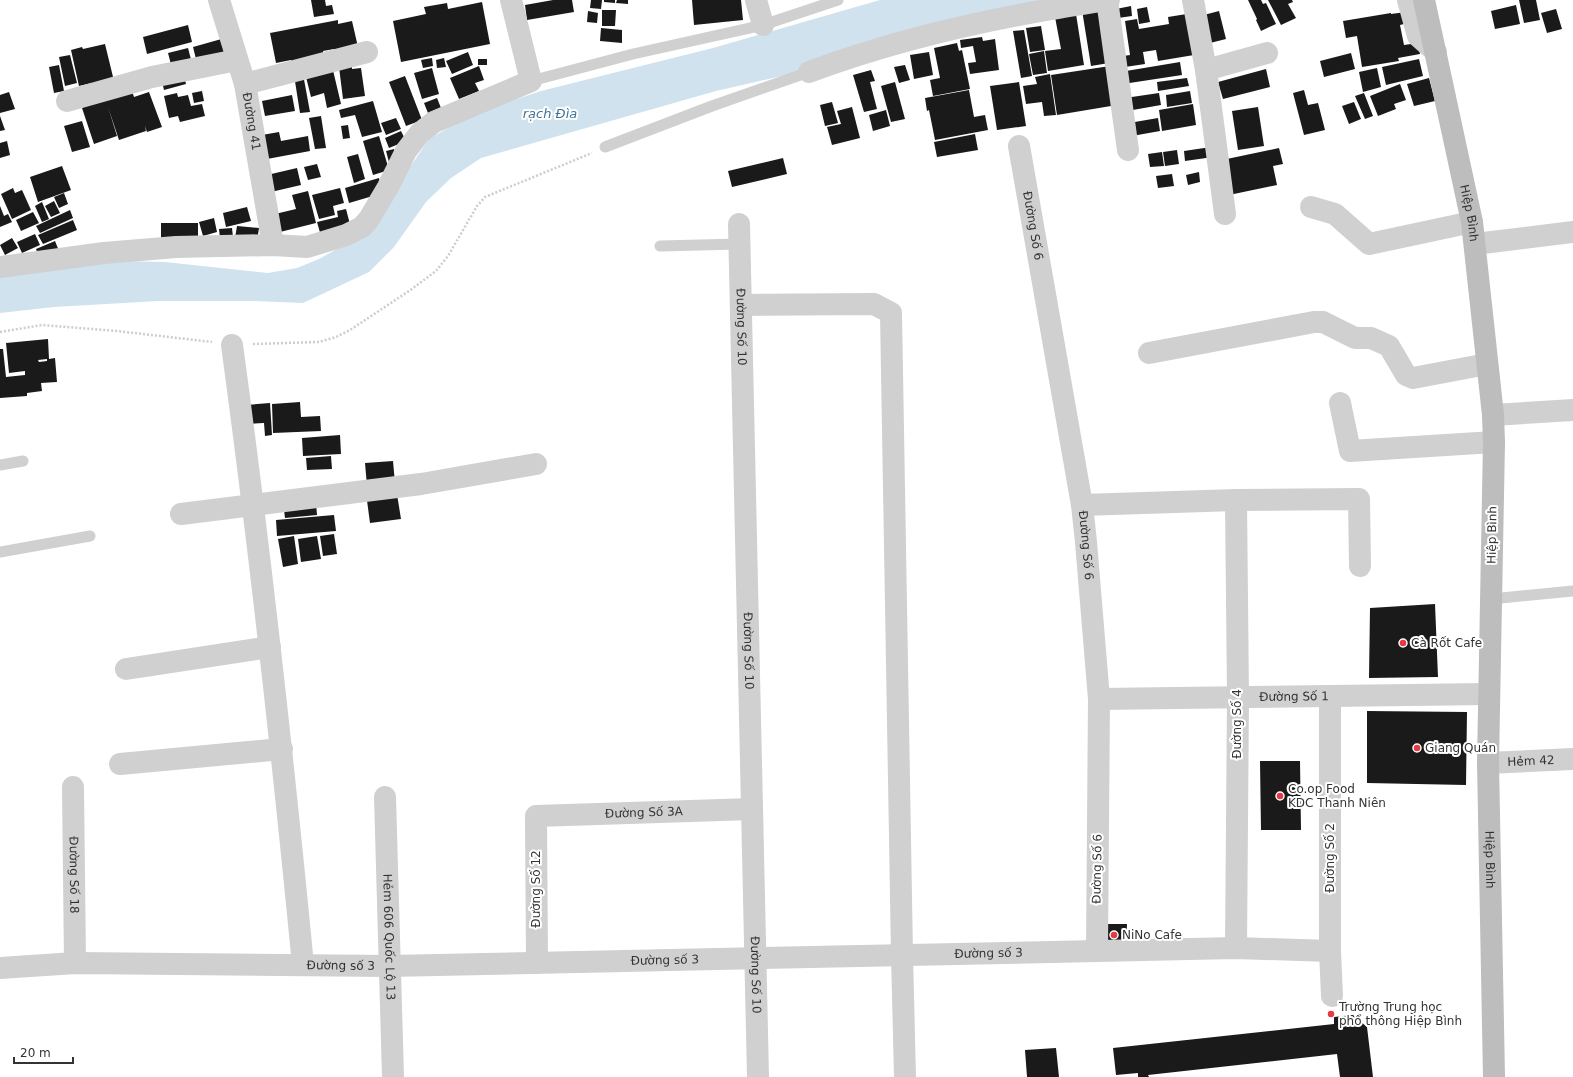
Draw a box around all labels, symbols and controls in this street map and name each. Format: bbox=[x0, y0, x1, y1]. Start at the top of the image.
street label: Đường 41 bbox=[240, 91, 263, 152]
water label: rạch Đìa bbox=[523, 106, 577, 121]
street label: Hiệp Bình bbox=[1457, 183, 1481, 243]
street label: Đường Số 6 bbox=[1020, 190, 1046, 261]
street label: Đường Số 10 bbox=[733, 288, 749, 366]
street label: Hiệp Bình bbox=[1484, 506, 1500, 564]
street label: Đường Số 6 bbox=[1076, 510, 1096, 581]
street label: Đường Số 10 bbox=[741, 612, 756, 690]
place label: Cà Rốt Cafe bbox=[1411, 636, 1482, 650]
marker: Cà Rốt Cafe bbox=[1398, 638, 1408, 648]
street label: Đường Số 4 bbox=[1230, 689, 1244, 759]
street label: Đường Số 1 bbox=[1259, 689, 1329, 704]
place label: Giang Quán bbox=[1425, 741, 1496, 755]
marker: Giang Quán bbox=[1412, 743, 1422, 753]
street label: Hẻm 42 bbox=[1507, 753, 1555, 769]
place label: Co.op Food KDC Thanh Niên bbox=[1288, 782, 1386, 810]
marker: Co.op Food KDC Thanh Niên bbox=[1275, 791, 1285, 801]
street label: Đường Số 3A bbox=[605, 804, 684, 821]
street label: Đường Số 2 bbox=[1323, 823, 1337, 893]
street label: Hiệp Bình bbox=[1482, 831, 1497, 889]
street label: Đường Số 6 bbox=[1089, 834, 1105, 904]
street label: Đường Số 18 bbox=[67, 836, 81, 914]
street label: Đường Số 12 bbox=[529, 850, 543, 928]
street label: Hẻm 606 Quốc Lộ 13 bbox=[380, 873, 398, 1000]
place label: NiNo Cafe bbox=[1122, 928, 1182, 942]
marker: NiNo Cafe bbox=[1109, 930, 1119, 940]
street label: Đường Số 10 bbox=[748, 936, 764, 1014]
street label: Đường số 3 bbox=[954, 946, 1023, 961]
street label: Đường số 3 bbox=[630, 952, 699, 968]
street label: Đường số 3 bbox=[307, 958, 375, 973]
place label: Trường Trung học phổ thông Hiệp Bình bbox=[1338, 1000, 1462, 1028]
marker: Trường Trung học phổ thông Hiệp Bình bbox=[1326, 1009, 1336, 1019]
scale bar bbox=[14, 1039, 73, 1065]
text: 20 m bbox=[20, 1046, 51, 1060]

